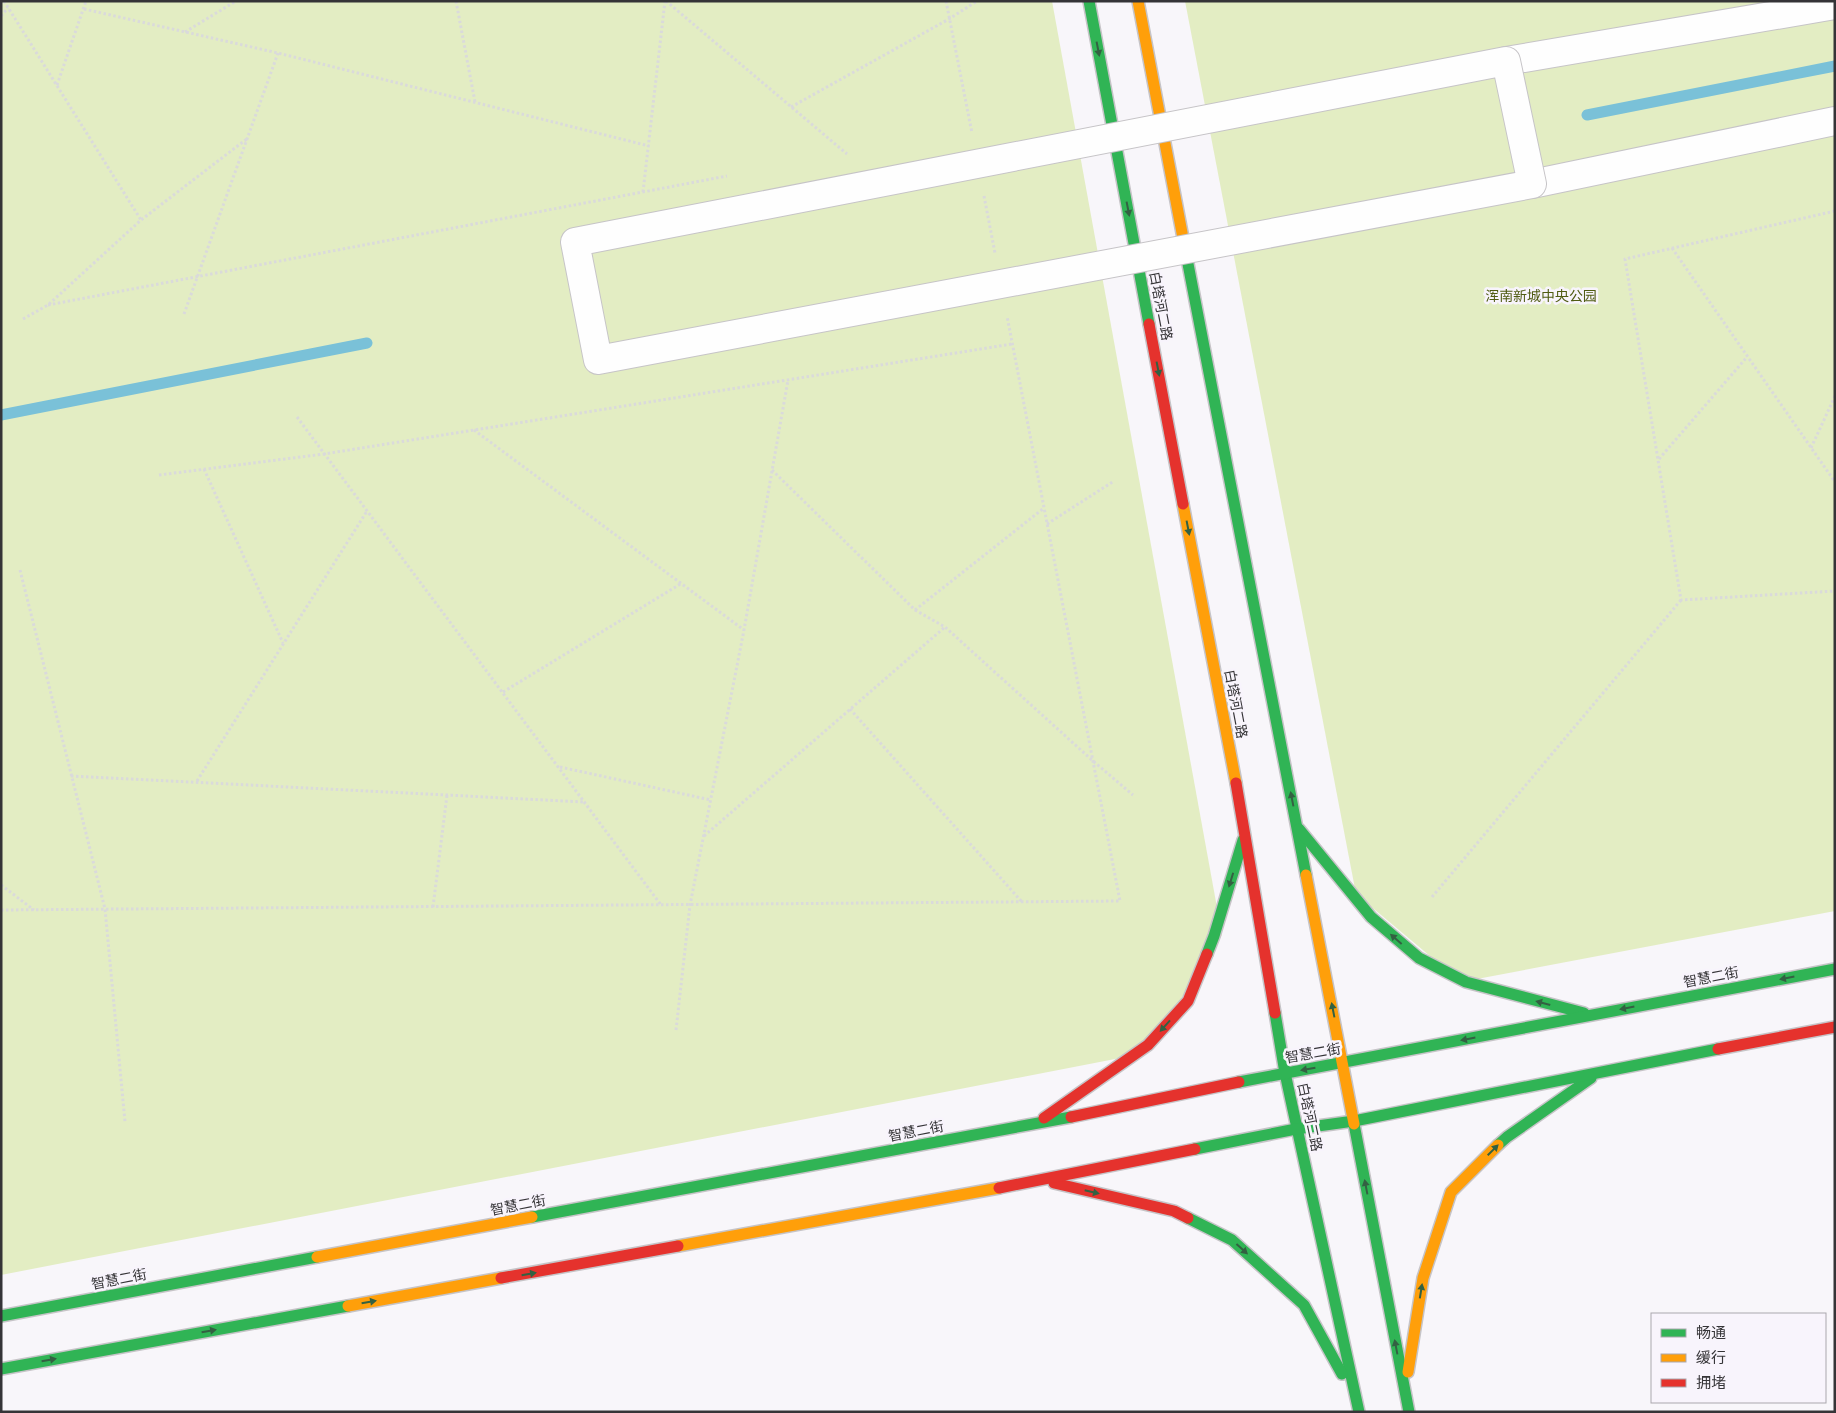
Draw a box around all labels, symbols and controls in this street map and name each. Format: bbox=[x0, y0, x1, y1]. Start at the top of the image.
one-way arrow bbox=[1094, 42, 1102, 58]
one-way arrow bbox=[1124, 201, 1132, 217]
street label: 白塔河二路 bbox=[1145, 270, 1177, 342]
park label: 浑南新城中央公园 bbox=[1485, 287, 1597, 305]
one-way arrow bbox=[1154, 361, 1162, 377]
one-way arrow bbox=[1184, 521, 1192, 537]
street label: 白塔河二路 bbox=[1220, 668, 1252, 740]
one-way arrow bbox=[1288, 791, 1296, 807]
one-way arrow bbox=[1227, 873, 1234, 888]
one-way arrow bbox=[1390, 933, 1403, 944]
street label: 智慧二街 bbox=[1682, 963, 1740, 991]
one-way arrow bbox=[1779, 974, 1794, 982]
one-way arrow bbox=[1535, 998, 1550, 1006]
one-way arrow bbox=[1328, 1002, 1336, 1018]
one-way arrow bbox=[1619, 1004, 1635, 1012]
one-way arrow bbox=[1159, 1020, 1171, 1032]
one-way arrow bbox=[1459, 1035, 1475, 1043]
street label: 智慧二街 bbox=[1284, 1039, 1342, 1067]
one-way arrow bbox=[1300, 1066, 1316, 1074]
street label: 白塔河二路 bbox=[1294, 1081, 1326, 1153]
street label: 智慧二街 bbox=[887, 1117, 945, 1145]
one-way arrow bbox=[1486, 1145, 1498, 1157]
one-way arrow bbox=[1362, 1179, 1370, 1195]
one-way arrow bbox=[1085, 1188, 1100, 1196]
street label: 智慧二街 bbox=[489, 1191, 547, 1219]
one-way arrow bbox=[1236, 1243, 1248, 1255]
street label: 智慧二街 bbox=[90, 1265, 148, 1293]
one-way arrow bbox=[521, 1269, 537, 1277]
one-way arrow bbox=[1417, 1283, 1425, 1299]
one-way arrow bbox=[361, 1298, 377, 1306]
legend bbox=[1651, 1313, 1826, 1403]
text: 畅通 bbox=[1696, 1322, 1726, 1343]
one-way arrow bbox=[202, 1327, 218, 1335]
one-way arrow bbox=[1392, 1338, 1400, 1354]
text: 缓行 bbox=[1696, 1347, 1726, 1368]
one-way arrow bbox=[42, 1356, 58, 1364]
text: 拥堵 bbox=[1696, 1372, 1726, 1393]

